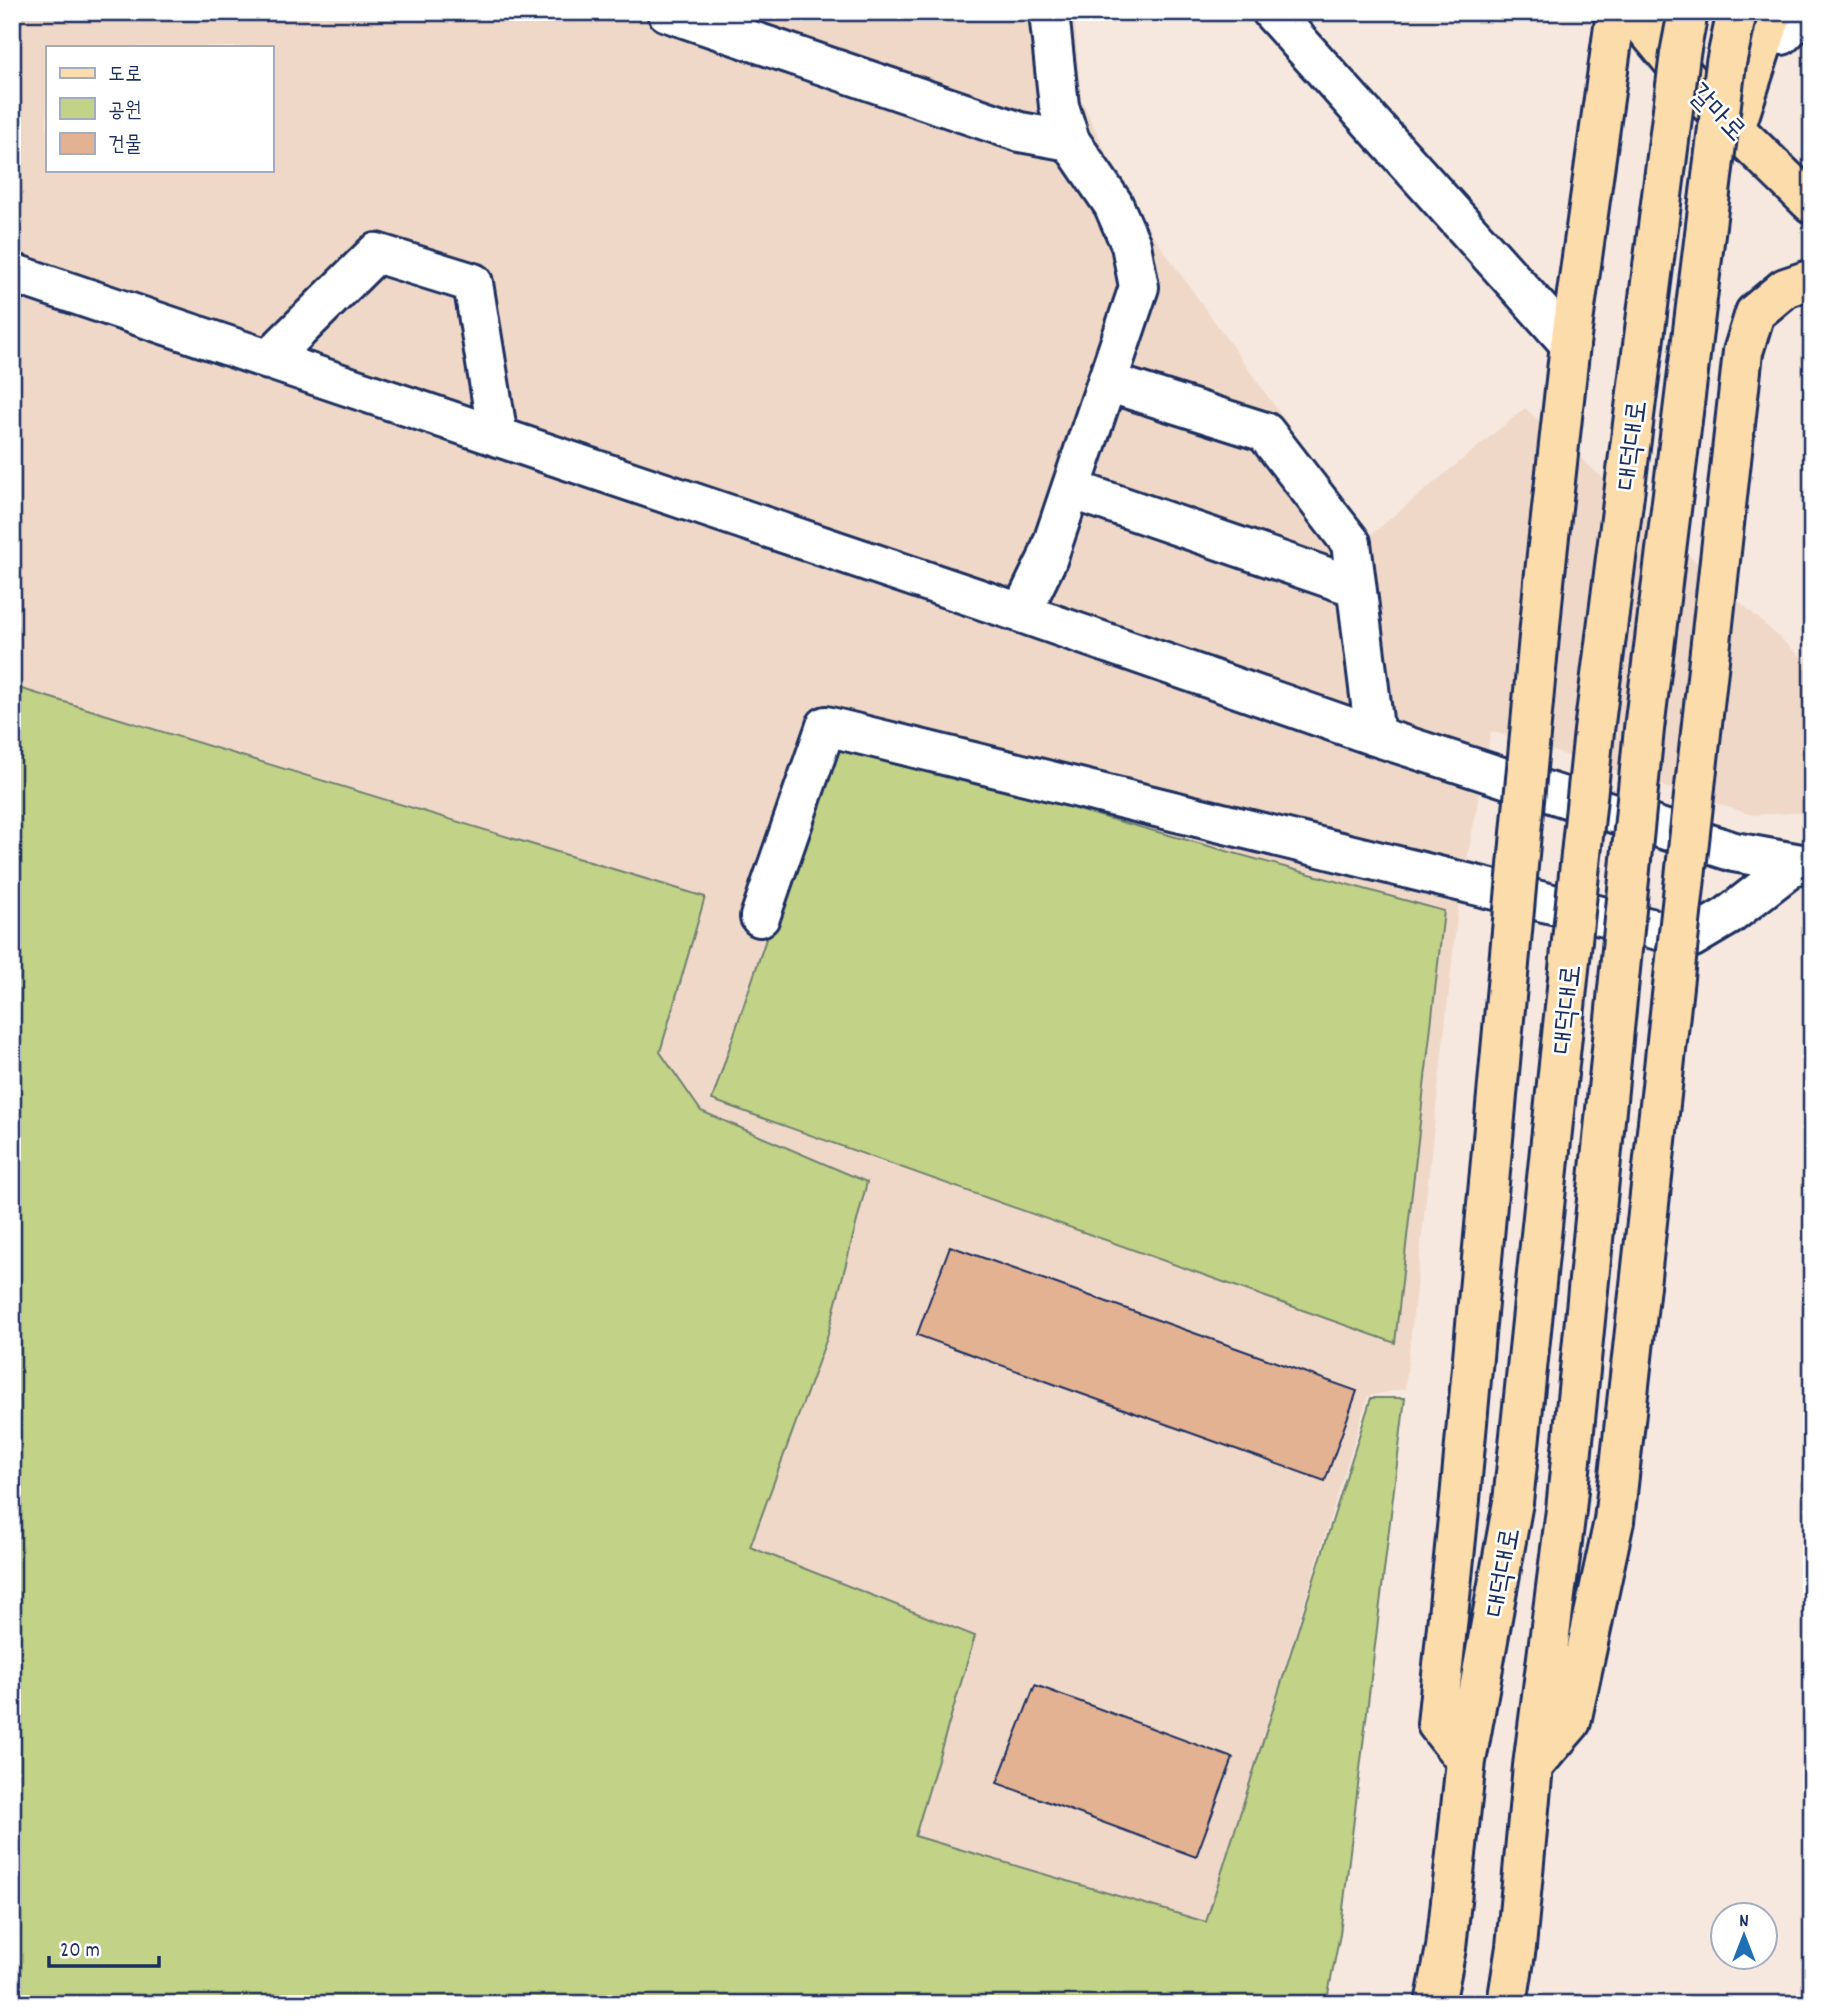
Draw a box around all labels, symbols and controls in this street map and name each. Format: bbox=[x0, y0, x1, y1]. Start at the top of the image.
legend bbox=[46, 46, 273, 172]
text: 도로 bbox=[108, 61, 142, 91]
street label: 갈마로 bbox=[1678, 76, 1753, 153]
text: 공원 bbox=[108, 97, 142, 127]
text: 건물 bbox=[108, 131, 142, 161]
street label: 대덕대로 bbox=[1610, 398, 1660, 493]
street label: 대덕대로 bbox=[1545, 963, 1595, 1056]
street label: 대덕대로 bbox=[1478, 1525, 1533, 1621]
north arrow bbox=[1708, 1900, 1778, 1970]
text: N bbox=[1739, 1909, 1749, 1936]
scale bar bbox=[49, 1925, 159, 1969]
text: 20 m bbox=[60, 1937, 100, 1967]

